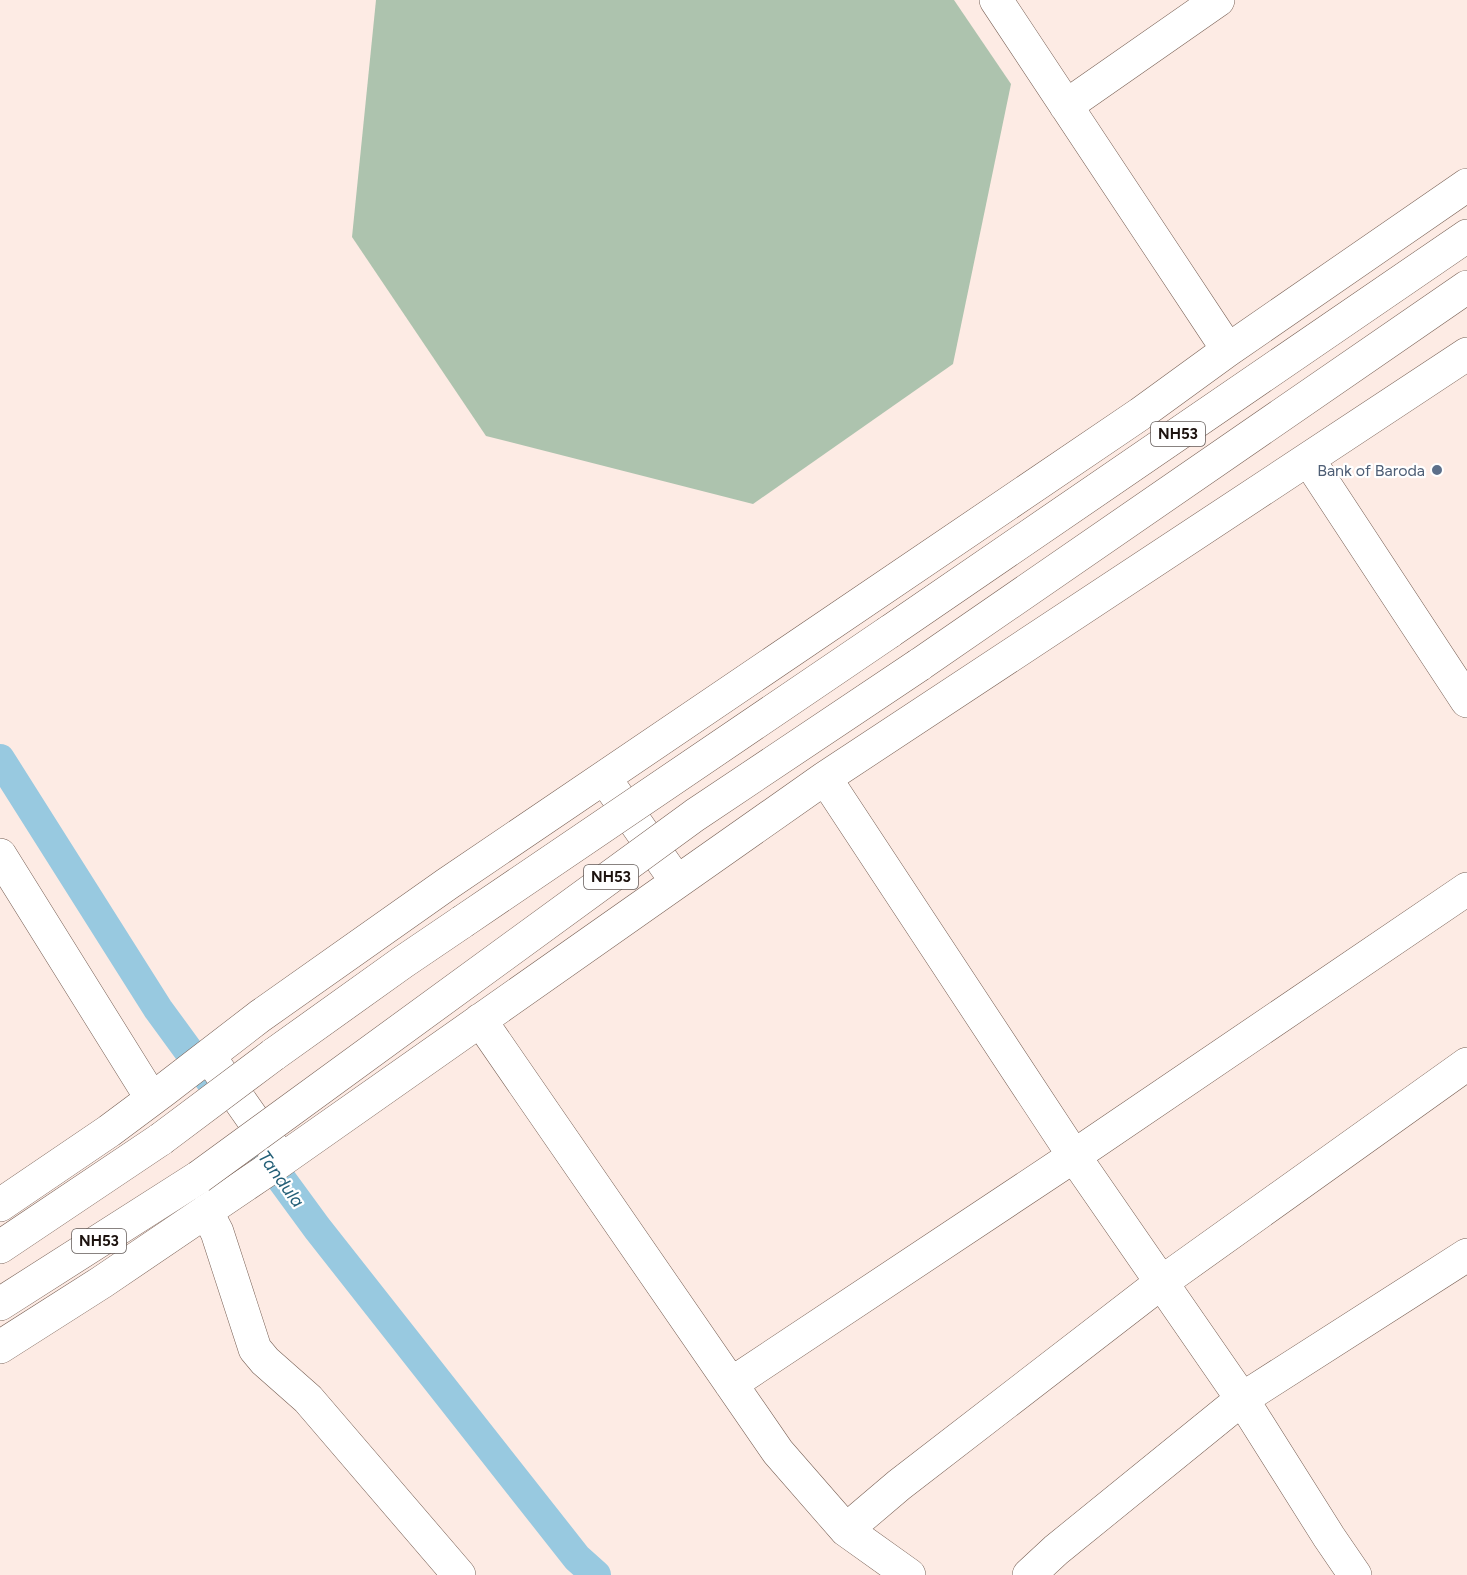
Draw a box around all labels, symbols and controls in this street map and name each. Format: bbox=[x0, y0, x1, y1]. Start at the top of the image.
road number: NH53 bbox=[1151, 422, 1205, 446]
place label: Bank of Baroda bbox=[1317, 461, 1425, 480]
marker: Bank of Baroda bbox=[1430, 463, 1444, 477]
road number: NH53 bbox=[584, 865, 638, 889]
water label: Tandula bbox=[253, 1146, 309, 1212]
road number: NH53 bbox=[72, 1229, 126, 1253]

